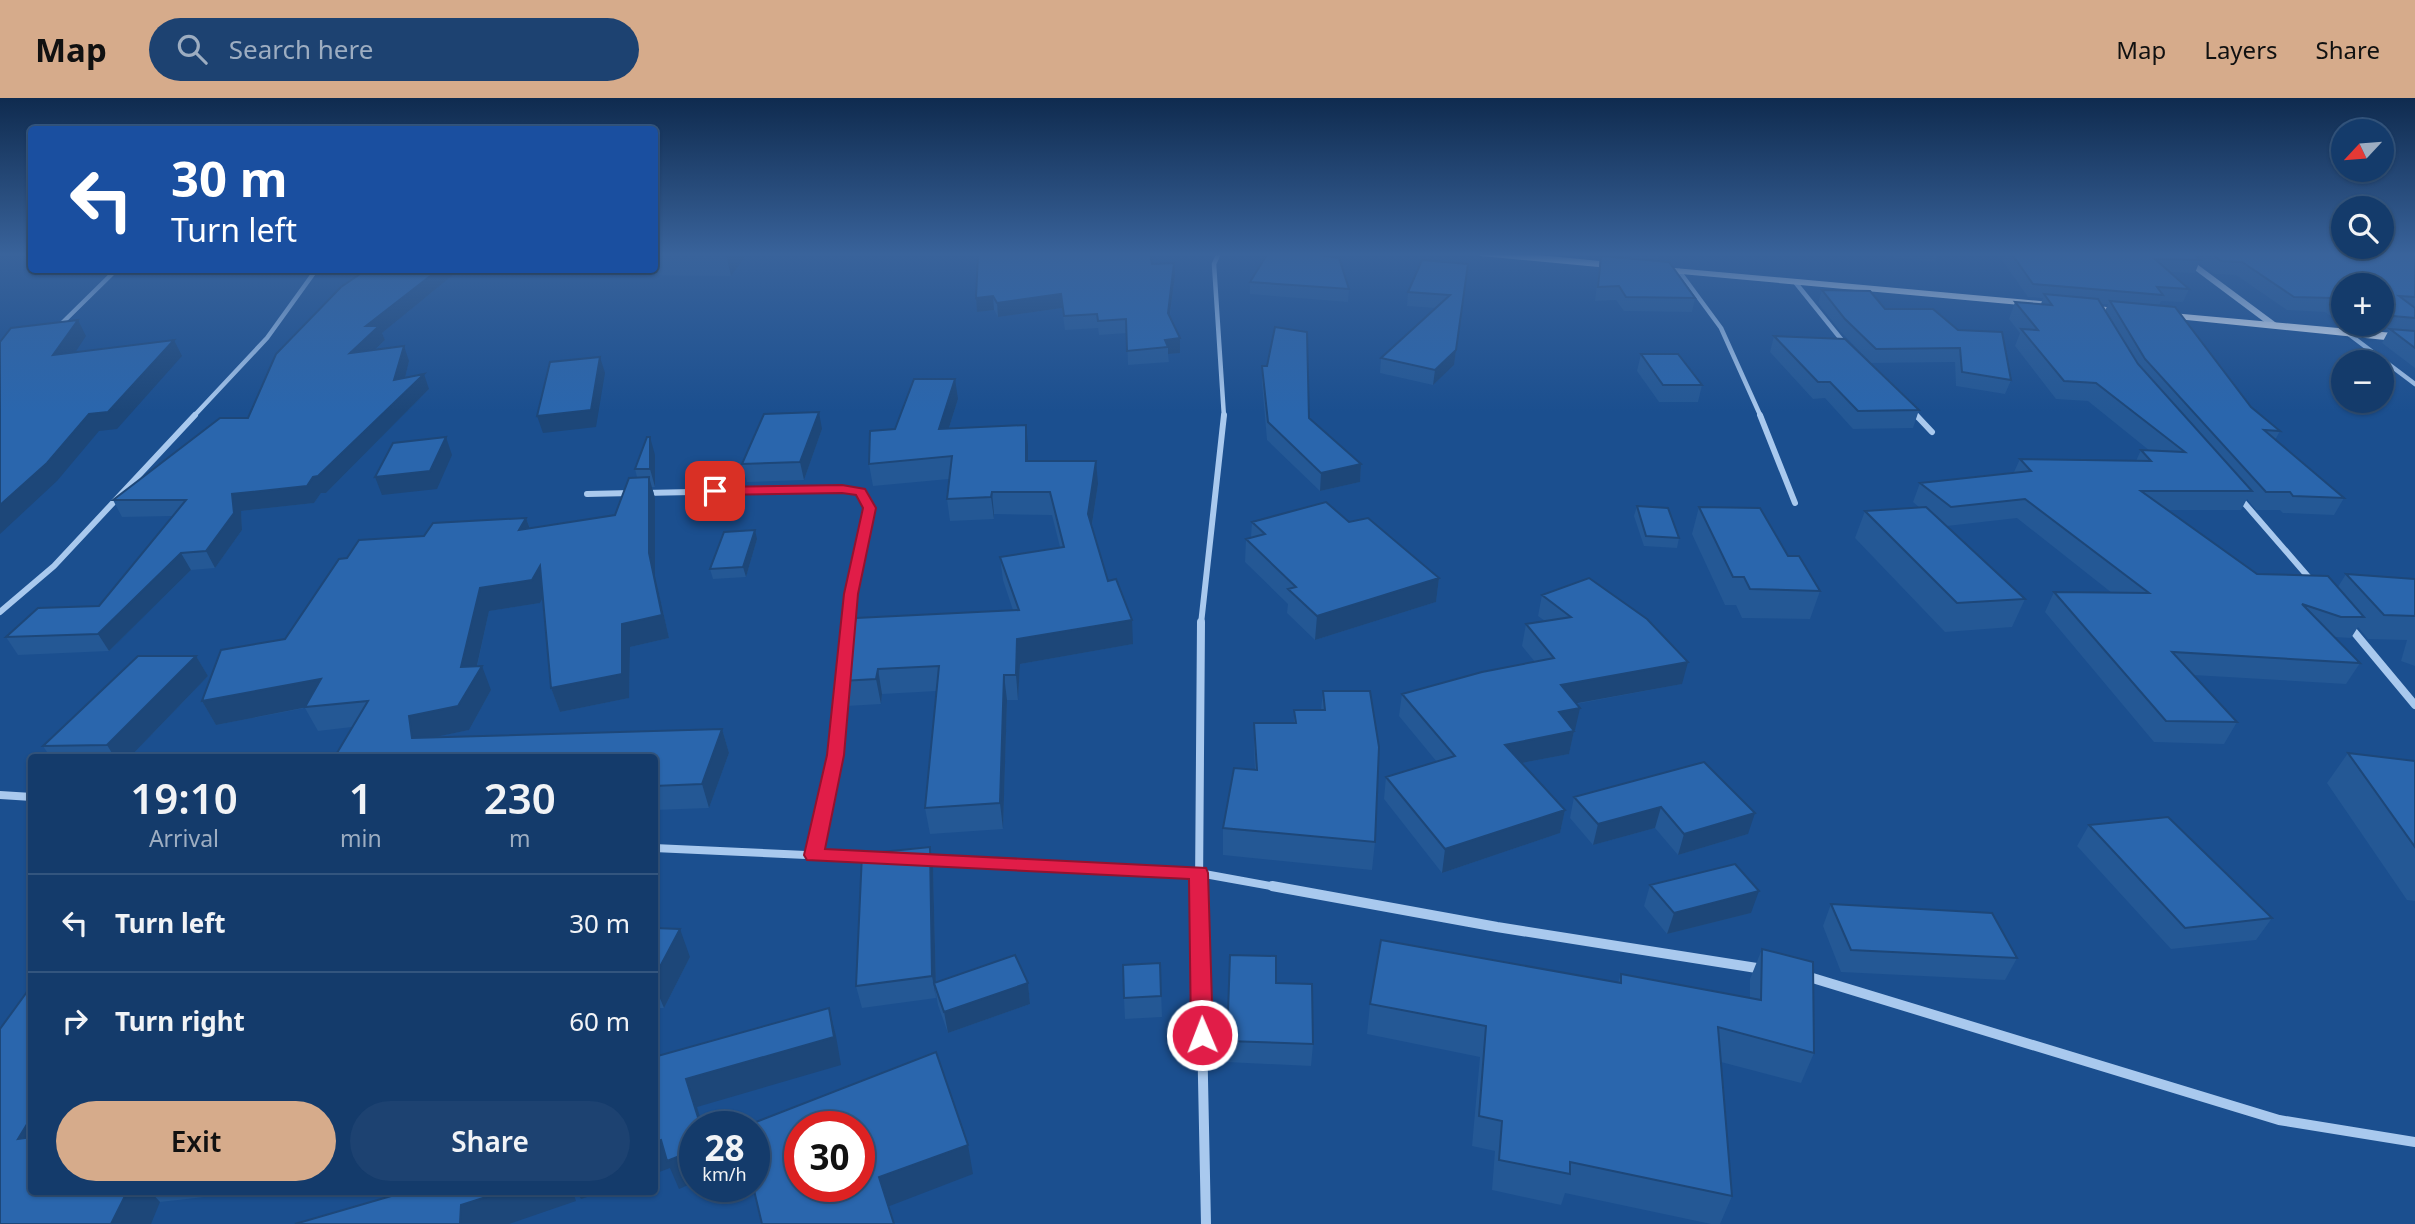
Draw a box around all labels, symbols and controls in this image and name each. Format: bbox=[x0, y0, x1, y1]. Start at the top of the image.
search box bbox=[149, 18, 639, 81]
text: Map bbox=[35, 27, 107, 72]
icon: search bbox=[173, 30, 211, 68]
text: Search here bbox=[229, 31, 373, 67]
text: Map bbox=[2116, 33, 2166, 66]
text: Layers bbox=[2204, 33, 2278, 66]
text: Share bbox=[2316, 33, 2380, 66]
north arrow bbox=[2331, 119, 2394, 182]
map controls bbox=[2331, 119, 2394, 413]
text: 30 m bbox=[171, 145, 288, 211]
icon: left bbox=[56, 154, 147, 245]
button: search bbox=[2331, 196, 2394, 259]
text: Turn left bbox=[171, 208, 297, 251]
button: + bbox=[2331, 273, 2394, 336]
button: − bbox=[2331, 350, 2394, 413]
pin bbox=[685, 461, 745, 521]
icon: arrive bbox=[696, 472, 734, 510]
text: 19:10 bbox=[130, 769, 238, 826]
text: 1 bbox=[349, 769, 373, 826]
text: 230 bbox=[484, 769, 556, 826]
text: Arrival bbox=[149, 822, 219, 854]
text: min bbox=[340, 822, 382, 854]
text: m bbox=[509, 822, 531, 854]
icon: left bbox=[56, 904, 94, 942]
text: Turn left bbox=[115, 905, 226, 941]
text: 30 m bbox=[569, 905, 630, 941]
position arrow bbox=[1165, 998, 1239, 1072]
icon: right bbox=[56, 1002, 94, 1040]
text: Turn right bbox=[115, 1003, 245, 1039]
text: 60 m bbox=[569, 1003, 630, 1039]
button: Exit bbox=[56, 1101, 336, 1181]
button: Share bbox=[350, 1101, 630, 1181]
speed limit sign: 30 bbox=[784, 1111, 875, 1202]
text: 28 bbox=[704, 1124, 745, 1171]
text: km/h bbox=[702, 1162, 747, 1186]

